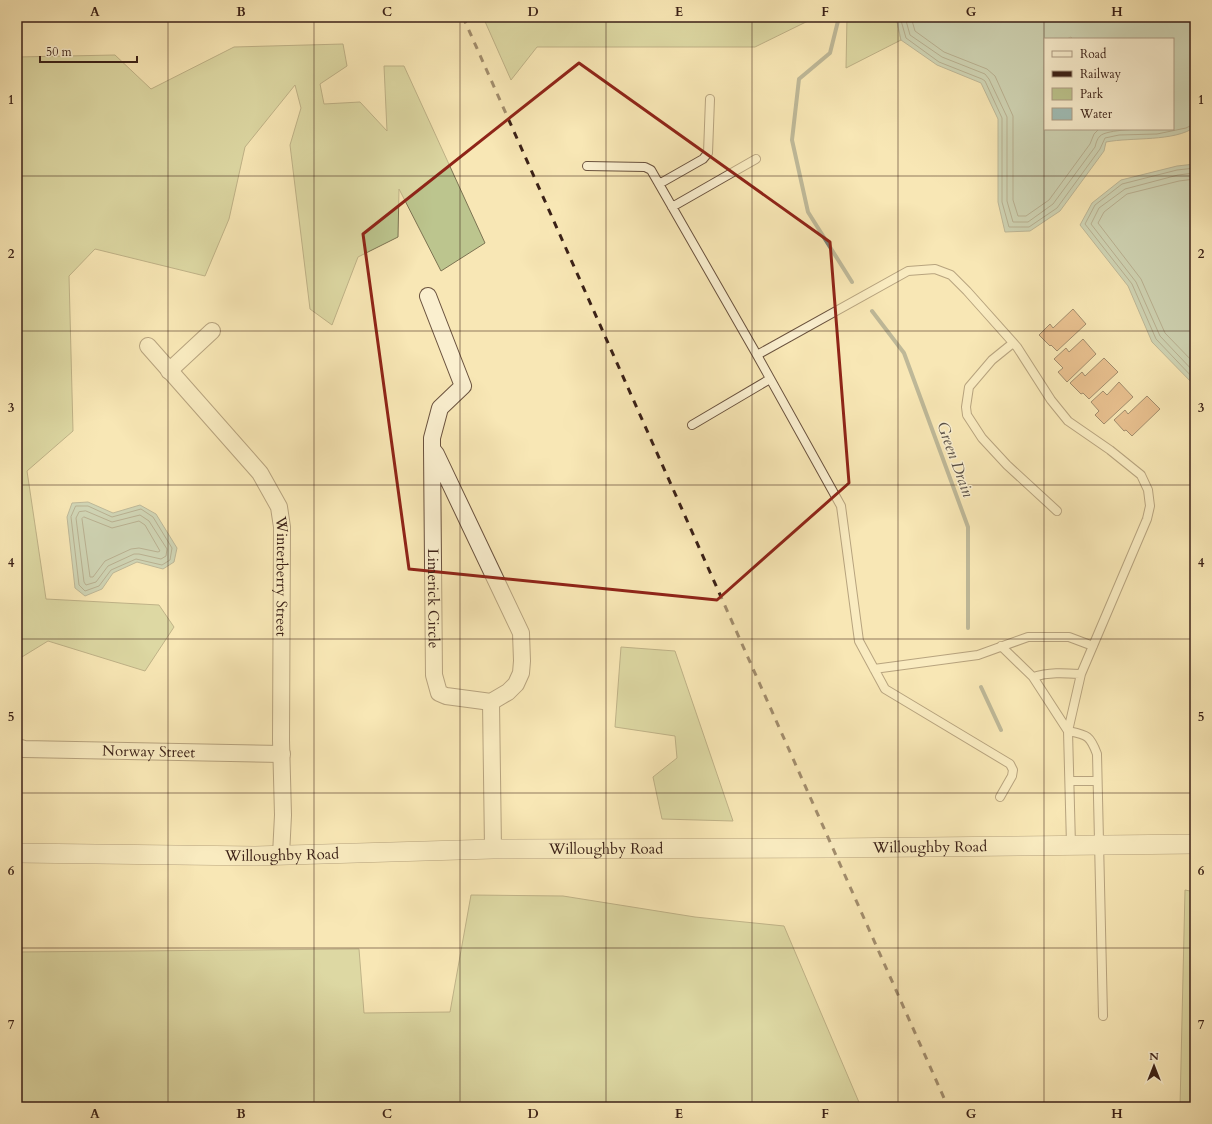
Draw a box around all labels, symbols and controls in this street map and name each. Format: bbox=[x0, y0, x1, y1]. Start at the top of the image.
text: A bbox=[90, 3, 100, 21]
text: B bbox=[236, 3, 246, 21]
text: C bbox=[382, 3, 392, 21]
text: D bbox=[527, 3, 539, 21]
text: E bbox=[675, 3, 683, 21]
text: F bbox=[821, 3, 829, 21]
text: G bbox=[966, 3, 977, 21]
text: H bbox=[1111, 3, 1123, 21]
scale bar bbox=[40, 38, 137, 64]
legend bbox=[1044, 38, 1174, 130]
text: 50 m bbox=[46, 44, 73, 60]
text: Road bbox=[1080, 46, 1107, 62]
text: Railway bbox=[1080, 66, 1122, 82]
text: Park bbox=[1080, 86, 1104, 102]
text: 1 bbox=[8, 91, 14, 109]
text: 1 bbox=[1198, 91, 1204, 109]
text: Water bbox=[1079, 106, 1113, 122]
text: 2 bbox=[8, 245, 15, 263]
text: 2 bbox=[1198, 245, 1205, 263]
text: 3 bbox=[8, 399, 15, 417]
text: 3 bbox=[1198, 399, 1205, 417]
water label: Green Drain bbox=[931, 419, 979, 500]
street label: Winterberry Street bbox=[270, 514, 293, 637]
street label: Limerick Circle bbox=[423, 548, 444, 649]
text: 4 bbox=[8, 554, 15, 572]
text: 4 bbox=[1198, 554, 1205, 572]
text: 5 bbox=[8, 708, 14, 726]
text: 5 bbox=[1198, 708, 1204, 726]
street label: Norway Street bbox=[102, 741, 196, 762]
street label: Willoughby Road bbox=[872, 836, 987, 858]
street label: Willoughby Road bbox=[548, 838, 663, 859]
street label: Willoughby Road bbox=[224, 844, 339, 866]
text: 6 bbox=[8, 862, 15, 880]
text: 6 bbox=[1198, 862, 1205, 880]
text: 7 bbox=[8, 1016, 15, 1034]
text: 7 bbox=[1198, 1016, 1205, 1034]
north arrow bbox=[1134, 1046, 1174, 1086]
text: N bbox=[1149, 1049, 1159, 1064]
text: A bbox=[90, 1105, 100, 1123]
text: B bbox=[236, 1105, 246, 1123]
text: C bbox=[382, 1105, 392, 1123]
text: D bbox=[527, 1105, 539, 1123]
text: E bbox=[675, 1105, 683, 1123]
text: F bbox=[821, 1105, 829, 1123]
text: G bbox=[966, 1105, 977, 1123]
text: H bbox=[1111, 1105, 1123, 1123]

